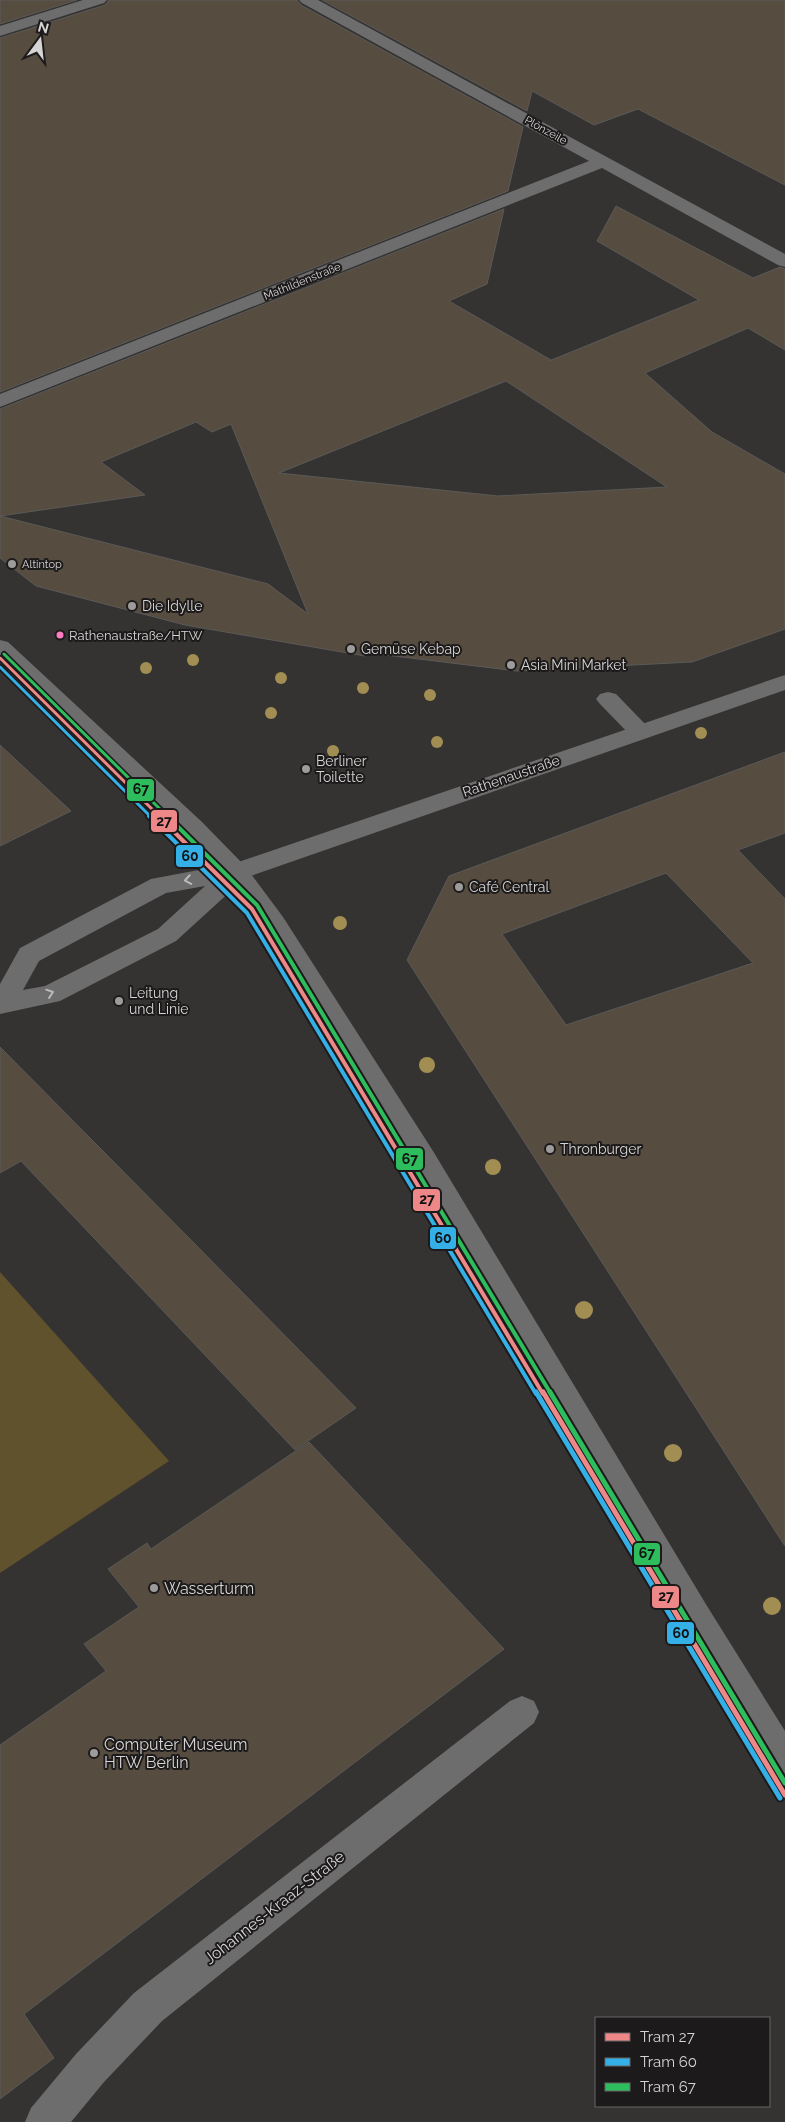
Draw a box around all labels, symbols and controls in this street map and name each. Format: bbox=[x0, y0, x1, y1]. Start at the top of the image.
north arrow bbox=[15, 15, 65, 65]
text: N bbox=[36, 18, 51, 37]
street label: Plönzeile bbox=[522, 114, 570, 148]
street label: Mathildenstraße bbox=[262, 260, 343, 303]
marker: Altintop bbox=[6, 558, 18, 570]
place label: Altintop bbox=[22, 558, 62, 571]
place label: Die Idylle bbox=[142, 598, 202, 614]
marker: Die Idylle bbox=[126, 600, 138, 612]
place label: Rathenaustraße/HTW bbox=[69, 628, 203, 643]
marker: Rathenaustraße/HTW bbox=[55, 630, 65, 640]
place label: Gemüse Kebap bbox=[361, 641, 461, 657]
marker: Gemüse Kebap bbox=[345, 643, 357, 655]
place label: Asia Mini Market bbox=[521, 657, 626, 673]
marker: Asia Mini Market bbox=[505, 659, 517, 671]
street label: Rathenaustraße bbox=[460, 752, 562, 800]
place label: Berliner Toilette bbox=[316, 753, 367, 785]
marker: Berliner Toilette bbox=[300, 763, 312, 775]
line badge: 67 bbox=[126, 778, 155, 802]
text: 67 bbox=[133, 781, 149, 797]
line badge: 27 bbox=[150, 809, 178, 833]
text: 27 bbox=[156, 813, 172, 829]
line badge: 60 bbox=[175, 844, 204, 868]
text: 60 bbox=[181, 848, 199, 864]
one-way arrow bbox=[184, 874, 193, 884]
place label: Café Central bbox=[469, 879, 549, 895]
marker: Café Central bbox=[453, 881, 465, 893]
place label: Leitung und Linie bbox=[129, 985, 188, 1017]
one-way arrow bbox=[45, 989, 54, 999]
marker: Leitung und Linie bbox=[113, 995, 125, 1007]
place label: Thronburger bbox=[560, 1141, 641, 1157]
marker: Thronburger bbox=[544, 1143, 556, 1155]
line badge: 67 bbox=[395, 1147, 424, 1171]
text: 67 bbox=[402, 1151, 418, 1167]
line badge: 27 bbox=[412, 1188, 441, 1212]
text: 27 bbox=[419, 1191, 435, 1207]
line badge: 60 bbox=[429, 1226, 457, 1250]
text: 60 bbox=[434, 1230, 452, 1246]
line badge: 67 bbox=[633, 1542, 661, 1566]
text: 67 bbox=[639, 1545, 655, 1561]
place label: Wasserturm bbox=[164, 1579, 254, 1598]
marker: Wasserturm bbox=[148, 1582, 160, 1594]
line badge: 27 bbox=[651, 1585, 680, 1609]
text: 27 bbox=[658, 1588, 674, 1604]
line badge: 60 bbox=[666, 1621, 695, 1645]
text: 60 bbox=[672, 1625, 690, 1641]
place label: Computer Museum HTW Berlin bbox=[104, 1735, 247, 1772]
marker: Computer Museum HTW Berlin bbox=[88, 1747, 100, 1759]
street label: Johannes-Kraaz-Straße bbox=[200, 1847, 348, 1968]
legend bbox=[595, 2017, 770, 2107]
text: Tram 27 bbox=[640, 2028, 695, 2046]
text: Tram 60 bbox=[640, 2053, 697, 2071]
text: Tram 67 bbox=[640, 2078, 696, 2096]

